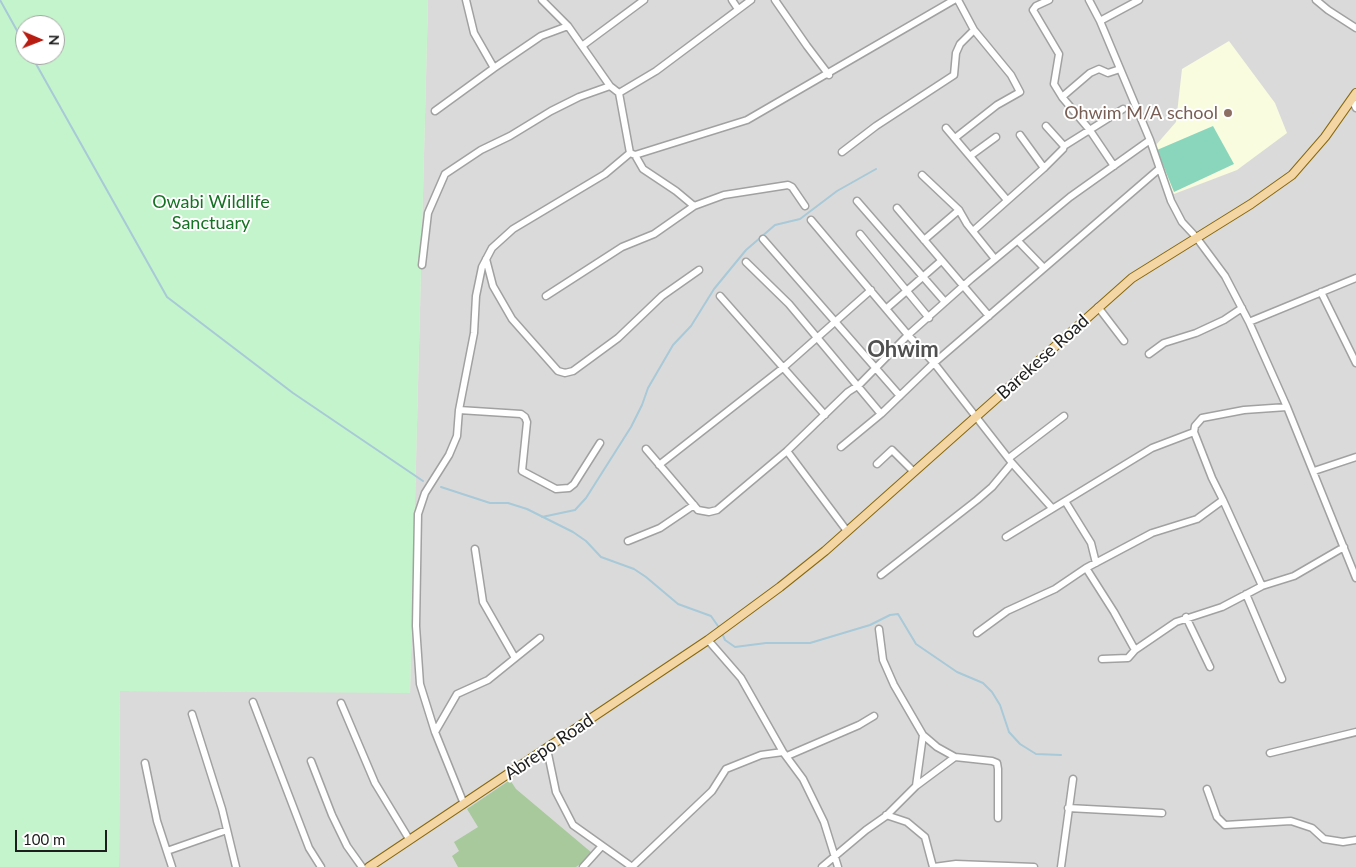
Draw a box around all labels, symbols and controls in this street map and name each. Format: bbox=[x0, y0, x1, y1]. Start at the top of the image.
north arrow bbox=[15, 15, 65, 65]
text: N bbox=[46, 35, 63, 46]
place label: Ohwim M/A school bbox=[1064, 102, 1218, 124]
marker: Ohwim M/A school bbox=[1222, 107, 1234, 119]
park label: Owabi Wildlife Sanctuary bbox=[152, 191, 270, 233]
street label: Barekese Road bbox=[993, 310, 1093, 404]
district label: Ohwim bbox=[867, 337, 939, 363]
street label: Abrepo Road bbox=[500, 709, 598, 785]
scale bar bbox=[18, 820, 110, 852]
text: 100 m bbox=[23, 830, 65, 848]

